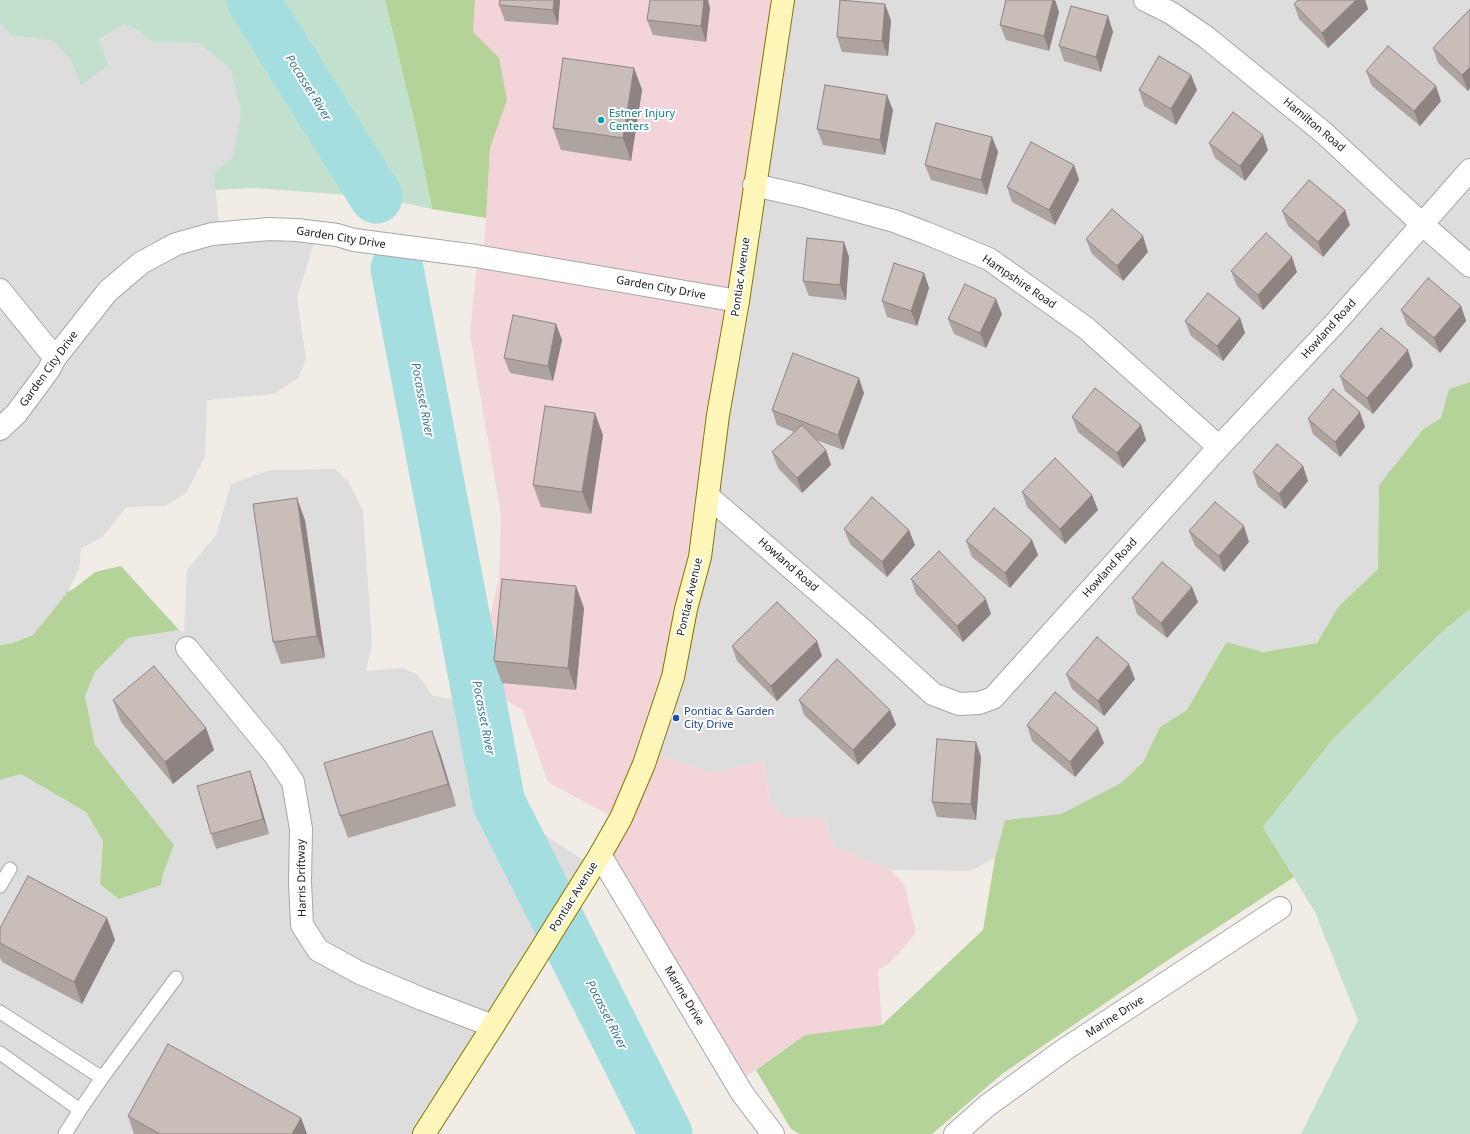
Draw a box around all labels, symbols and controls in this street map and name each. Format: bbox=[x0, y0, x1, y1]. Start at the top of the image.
water label: Pocasset River bbox=[282, 52, 334, 124]
street label: Hamilton Road bbox=[1280, 95, 1348, 155]
place label: Estner Injury Centers bbox=[609, 107, 675, 133]
marker: Estner Injury Centers bbox=[596, 115, 606, 125]
street label: Garden City Drive bbox=[295, 224, 387, 252]
street label: Pontiac Avenue bbox=[729, 237, 753, 317]
street label: Hampshire Road bbox=[980, 252, 1058, 312]
street label: Garden City Drive bbox=[615, 274, 707, 302]
street label: Howland Road bbox=[1299, 297, 1359, 361]
street label: Garden City Drive bbox=[17, 328, 81, 410]
water label: Pocasset River bbox=[408, 362, 436, 438]
street label: Howland Road bbox=[755, 535, 821, 595]
street label: Howland Road bbox=[1080, 536, 1140, 600]
street label: Pontiac Avenue bbox=[675, 557, 705, 637]
water label: Pocasset River bbox=[469, 680, 497, 756]
place label: Pontiac & Garden City Drive bbox=[684, 705, 774, 731]
marker: Pontiac & Garden City Drive bbox=[671, 713, 681, 723]
street label: Harris Driftway bbox=[295, 839, 309, 917]
street label: Pontiac Avenue bbox=[547, 860, 601, 934]
street label: Marine Drive bbox=[661, 964, 707, 1028]
water label: Pocasset River bbox=[582, 978, 630, 1052]
street label: Marine Drive bbox=[1083, 993, 1147, 1041]

